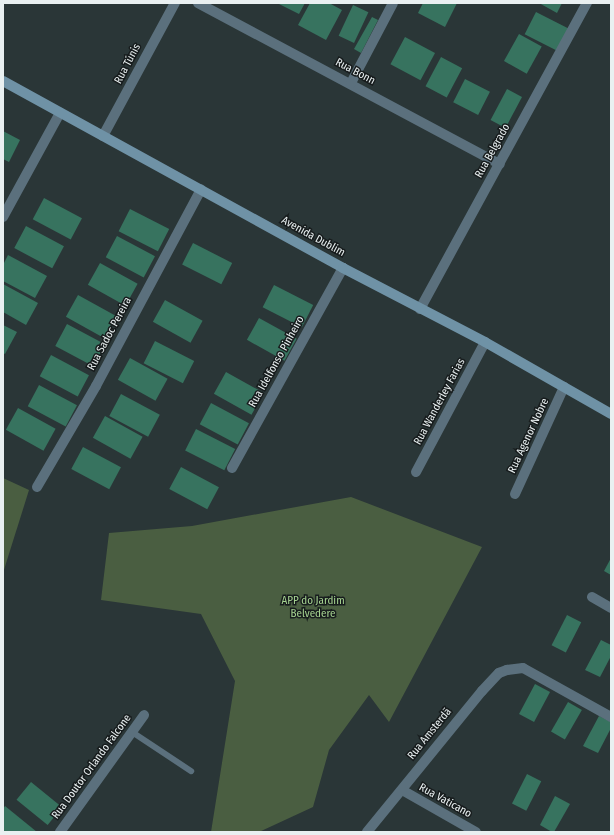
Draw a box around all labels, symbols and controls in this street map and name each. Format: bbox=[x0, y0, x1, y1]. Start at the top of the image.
street label: Rua Túnis bbox=[112, 42, 144, 86]
street label: Rua Bonn bbox=[333, 56, 377, 88]
street label: Rua Belgrado bbox=[473, 122, 513, 180]
street label: Avenida Dublim bbox=[279, 214, 347, 260]
street label: Rua Sadoc Pereira bbox=[85, 295, 135, 373]
street label: Rua Idelfonso Pinheiro bbox=[246, 314, 308, 410]
street label: Rua Wanderley Farias bbox=[412, 357, 468, 447]
street label: Rua Agenor Nobre bbox=[506, 396, 552, 476]
park label: APP do Jardim Belvedere bbox=[281, 595, 345, 621]
street label: Rua Amsterdã bbox=[405, 706, 455, 762]
street label: Rua Doutor Orlando Falcone bbox=[50, 712, 134, 822]
street label: Rua Vaticano bbox=[416, 781, 474, 821]

